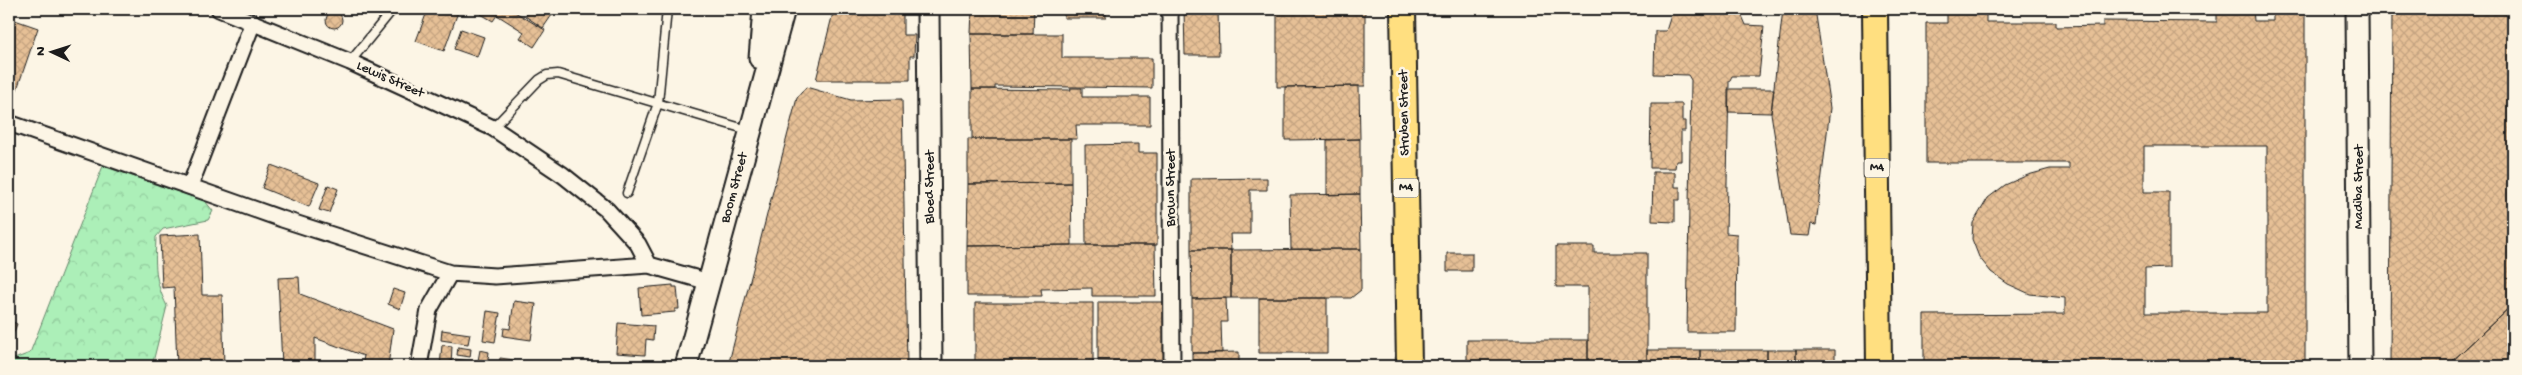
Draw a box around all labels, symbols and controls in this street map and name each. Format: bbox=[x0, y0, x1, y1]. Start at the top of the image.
north arrow bbox=[28, 28, 78, 78]
text: N bbox=[33, 46, 50, 56]
street label: Lewis Street bbox=[354, 58, 428, 103]
street label: Struben Street bbox=[1396, 69, 1414, 156]
street label: Madiba Street bbox=[2351, 143, 2368, 229]
street label: Brown Street bbox=[1163, 148, 1180, 228]
street label: Bloed Street bbox=[922, 149, 939, 225]
street label: Boom Street bbox=[717, 150, 753, 226]
road number: M4 bbox=[1864, 158, 1890, 178]
road number: M4 bbox=[1394, 178, 1418, 198]

